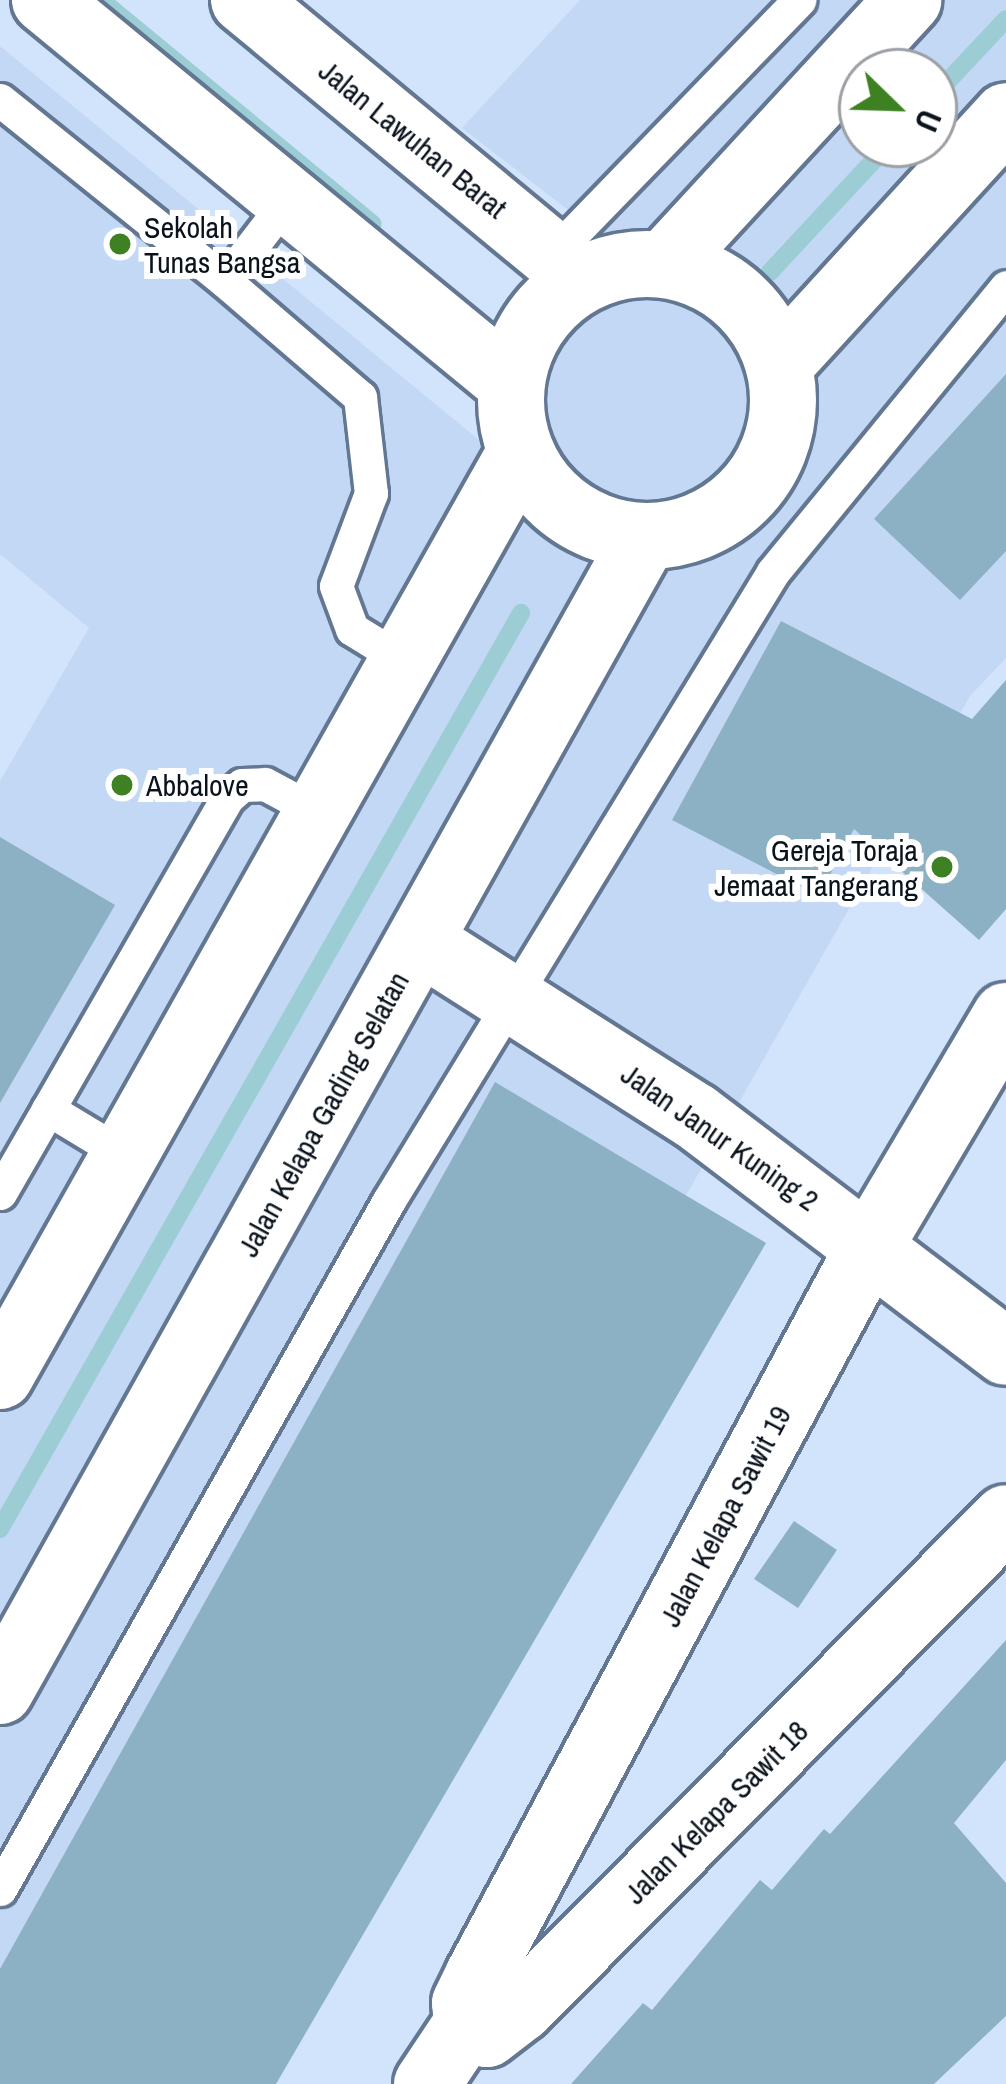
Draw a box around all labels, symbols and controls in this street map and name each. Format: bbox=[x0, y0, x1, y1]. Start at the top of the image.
north arrow bbox=[838, 48, 958, 168]
street label: Jalan Lawuhan Barat bbox=[312, 52, 514, 226]
text: U bbox=[904, 103, 952, 138]
place label: Sekolah Tunas Bangsa bbox=[144, 209, 301, 280]
marker: Sekolah Tunas Bangsa bbox=[107, 231, 133, 257]
place label: Abbalove bbox=[146, 767, 249, 803]
marker: Abbalove bbox=[109, 772, 135, 798]
place label: Gereja Toraja Jemaat Tangerang bbox=[714, 832, 918, 902]
marker: Gereja Toraja Jemaat Tangerang bbox=[929, 854, 955, 880]
street label: Jalan Kelapa Gading Selatan bbox=[230, 965, 416, 1263]
street label: Jalan Janur Kuning 2 bbox=[614, 1056, 826, 1218]
street label: Jalan Kelapa Sawit 19 bbox=[652, 1399, 798, 1633]
street label: Jalan Kelapa Sawit 18 bbox=[617, 1713, 815, 1911]

